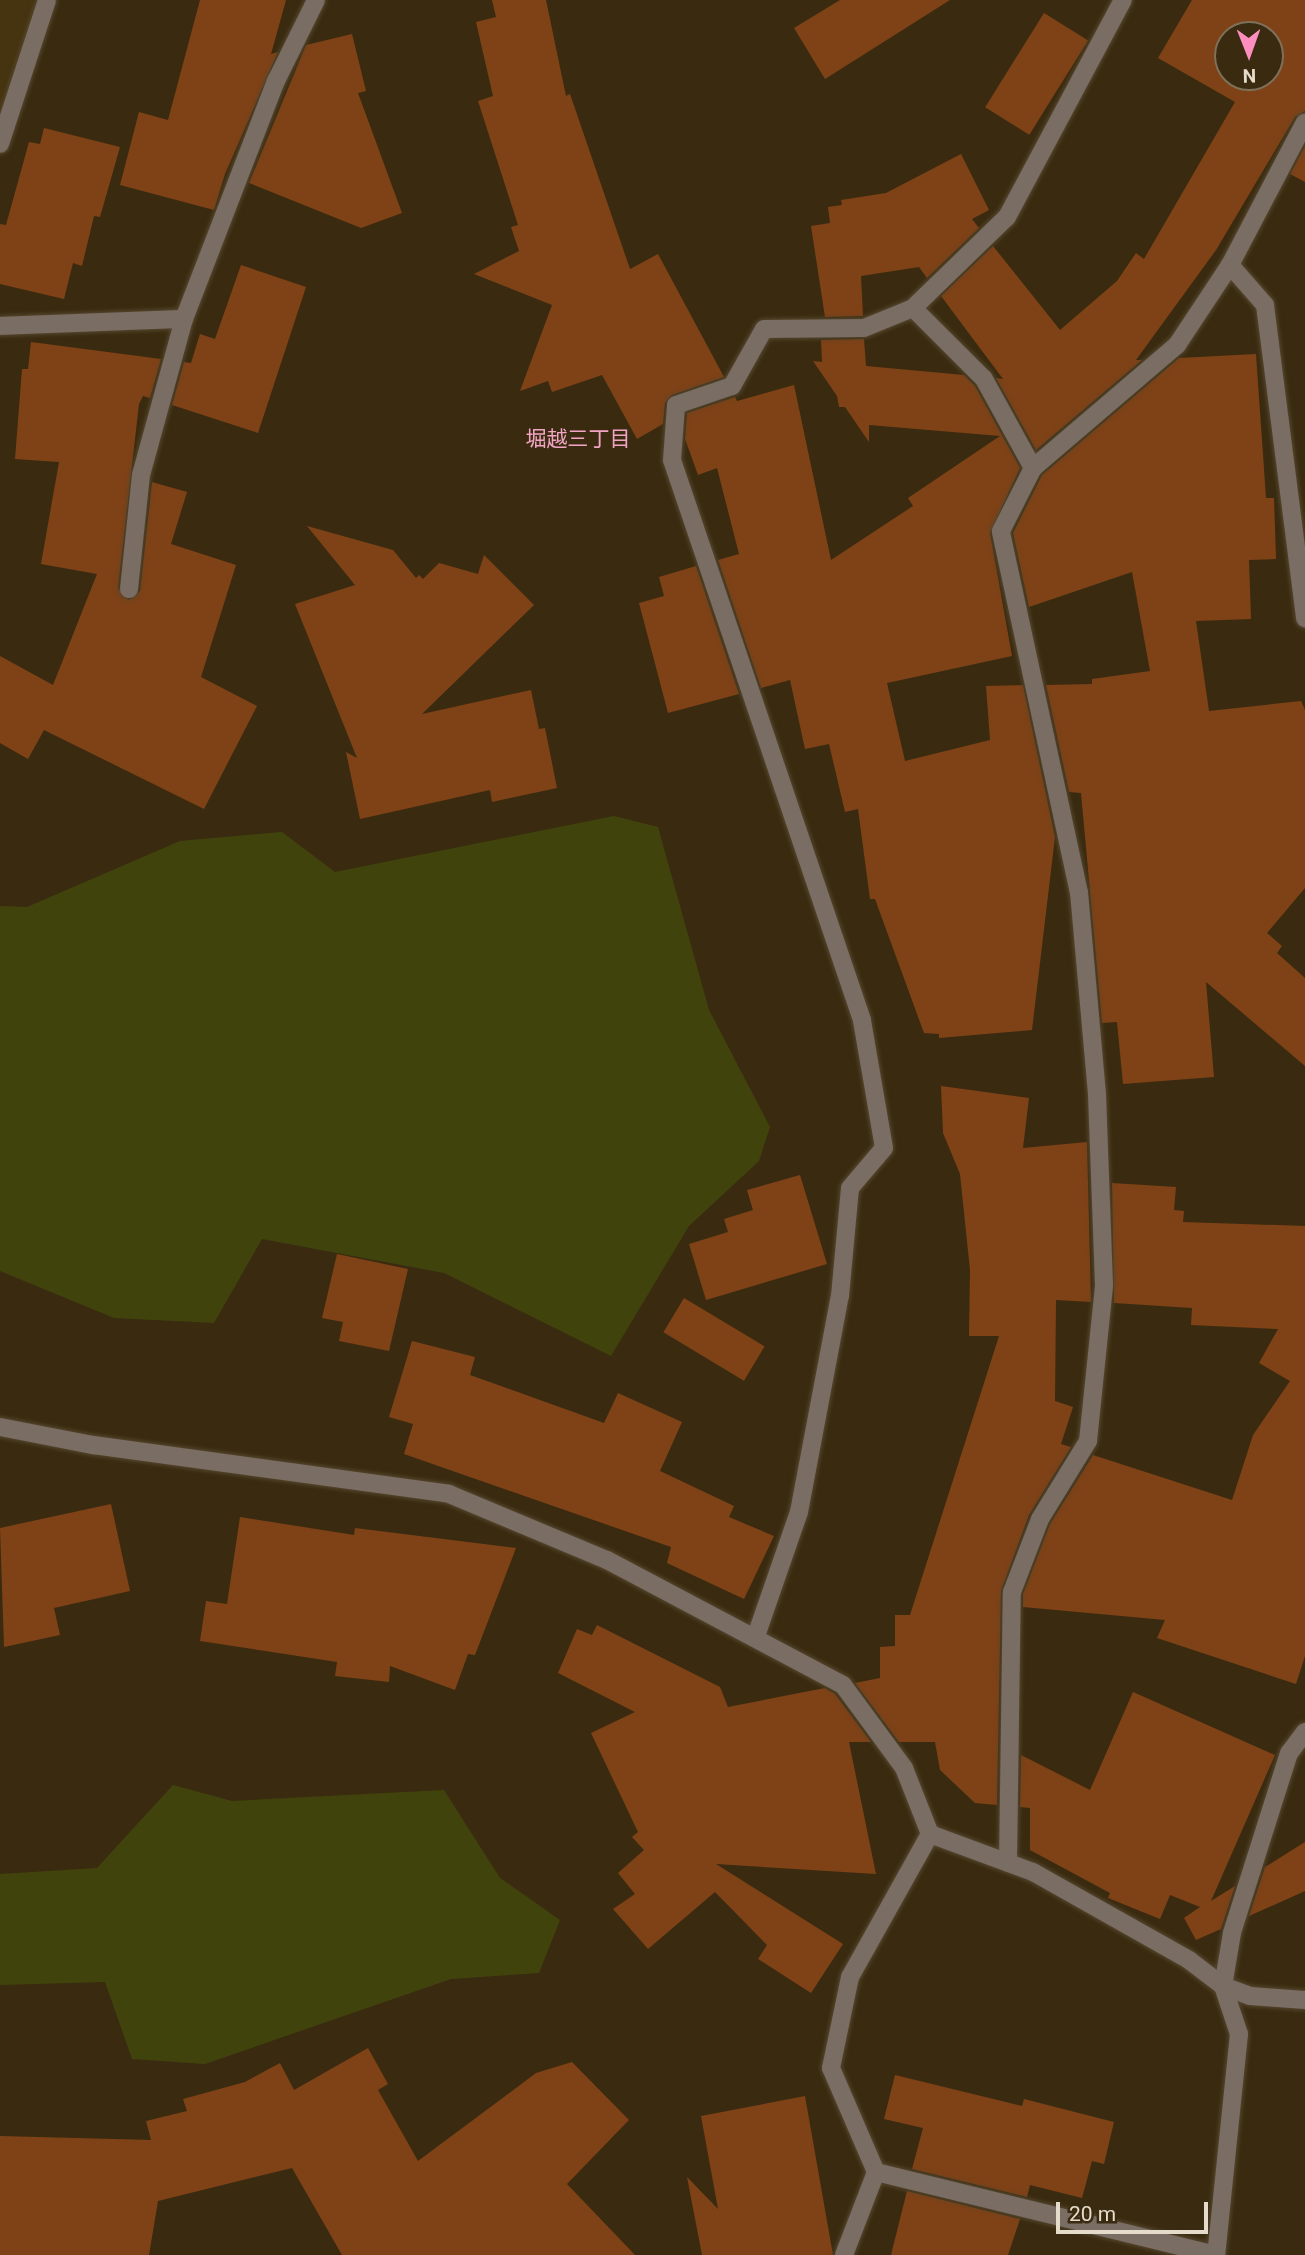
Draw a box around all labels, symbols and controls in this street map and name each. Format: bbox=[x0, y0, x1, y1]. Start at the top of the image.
north arrow bbox=[1214, 21, 1284, 91]
text: N bbox=[1242, 64, 1256, 87]
district label: 堀越三丁目 bbox=[526, 426, 630, 452]
scale bar bbox=[1060, 2188, 1212, 2232]
text: 20 m bbox=[1069, 2202, 1116, 2226]

